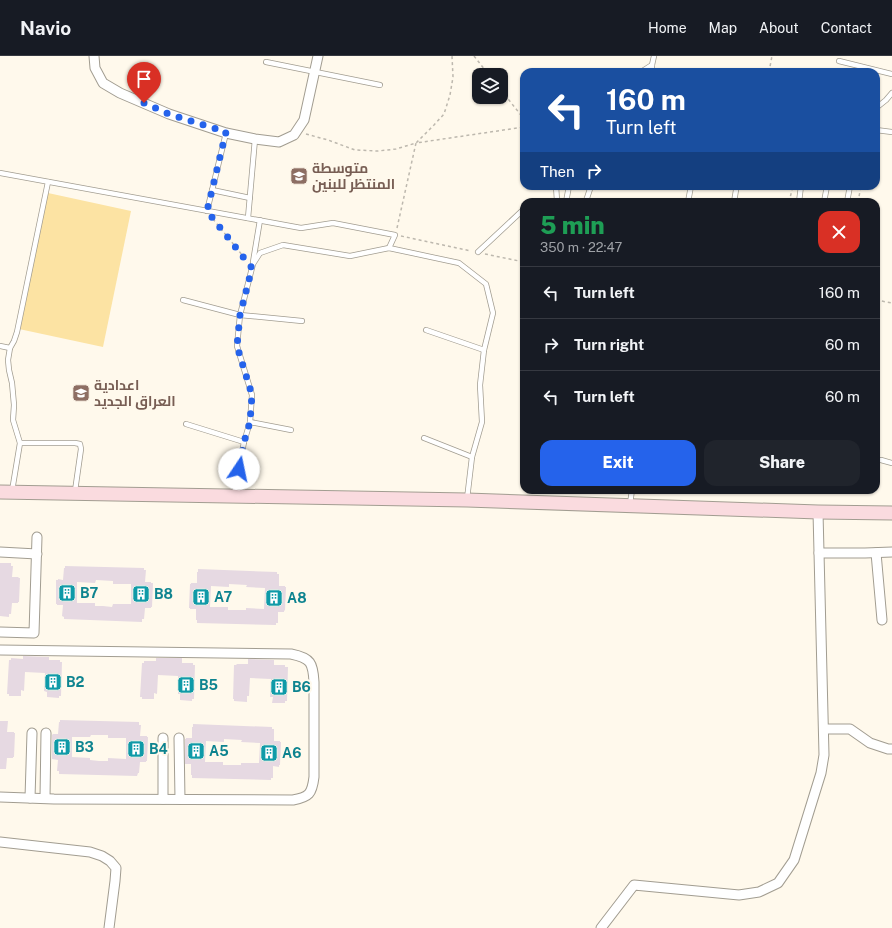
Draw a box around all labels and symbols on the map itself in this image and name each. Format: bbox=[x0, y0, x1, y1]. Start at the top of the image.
pin bbox=[127, 62, 161, 103]
place label: متوسطة المنتظر للبنين bbox=[312, 160, 395, 193]
school or university icon: متوسطة المنتظر للبنين bbox=[289, 166, 309, 186]
place label: اعدادية العراق الجديد bbox=[94, 377, 176, 410]
school or university icon: اعدادية العراق الجديد bbox=[71, 383, 91, 403]
position arrow bbox=[218, 448, 260, 490]
building icon: B7 bbox=[57, 583, 77, 603]
building icon: B8 bbox=[131, 584, 151, 604]
place label: B7 bbox=[80, 585, 99, 601]
place label: B8 bbox=[154, 586, 173, 602]
building icon: A7 bbox=[191, 587, 211, 607]
building icon: A8 bbox=[264, 588, 284, 608]
place label: A7 bbox=[214, 589, 232, 605]
place label: A8 bbox=[287, 590, 307, 606]
building icon: B2 bbox=[43, 672, 63, 692]
place label: B2 bbox=[66, 674, 85, 690]
building icon: B5 bbox=[176, 675, 196, 695]
place label: B5 bbox=[199, 677, 218, 693]
building icon: B6 bbox=[269, 677, 289, 697]
place label: B6 bbox=[292, 679, 311, 695]
building icon: B3 bbox=[52, 737, 72, 757]
place label: B3 bbox=[75, 739, 94, 755]
building icon: B4 bbox=[126, 739, 146, 759]
place label: B4 bbox=[149, 741, 168, 757]
building icon: A5 bbox=[186, 741, 206, 761]
place label: A5 bbox=[209, 743, 229, 759]
building icon: A6 bbox=[259, 743, 279, 763]
place label: A6 bbox=[282, 745, 301, 761]

